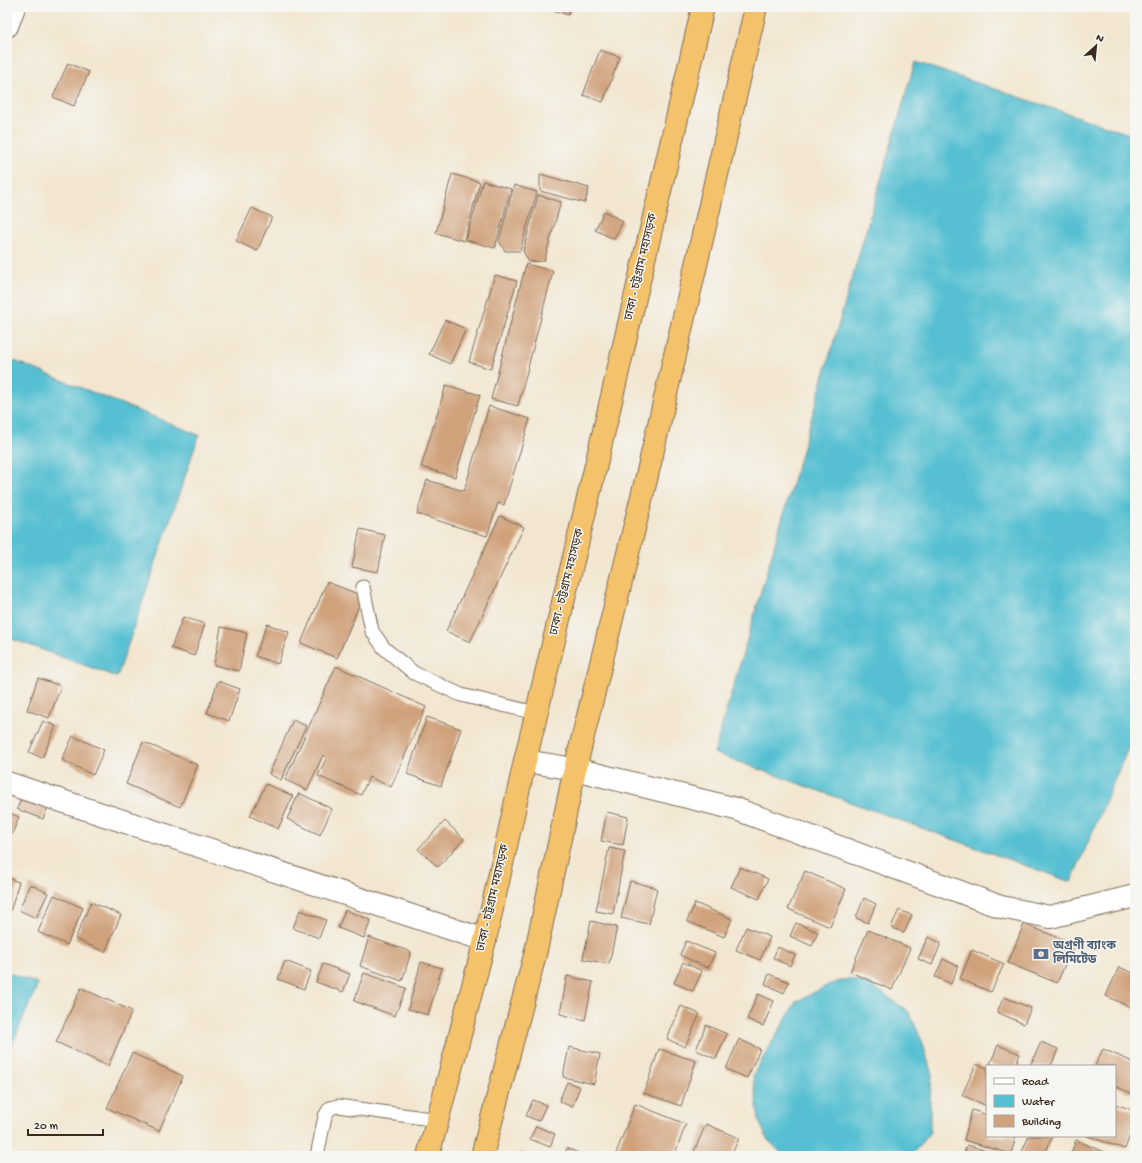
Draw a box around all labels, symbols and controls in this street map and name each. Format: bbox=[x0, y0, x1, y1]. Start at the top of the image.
north arrow bbox=[1076, 26, 1116, 66]
text: N bbox=[1094, 32, 1106, 46]
street label: ঢাকা - চট্টগ্রাম মহাসড়ক bbox=[620, 211, 661, 323]
street label: ঢাকা - চট্টগ্রাম মহাসড়ক bbox=[545, 526, 588, 638]
street label: ঢাকা - চট্টগ্রাম মহাসড়ক bbox=[472, 842, 513, 954]
place label: অগ্রণী ব্যাংক লিমিটেড bbox=[1052, 937, 1116, 968]
bank icon: অগ্রণী ব্যাংক লিমিটেড bbox=[1032, 945, 1050, 963]
legend bbox=[986, 1065, 1116, 1137]
text: Road bbox=[1022, 1076, 1049, 1090]
text: Water bbox=[1022, 1096, 1056, 1110]
scale bar bbox=[28, 1111, 103, 1137]
text: Building bbox=[1021, 1116, 1061, 1130]
text: 20 m bbox=[34, 1120, 59, 1134]

